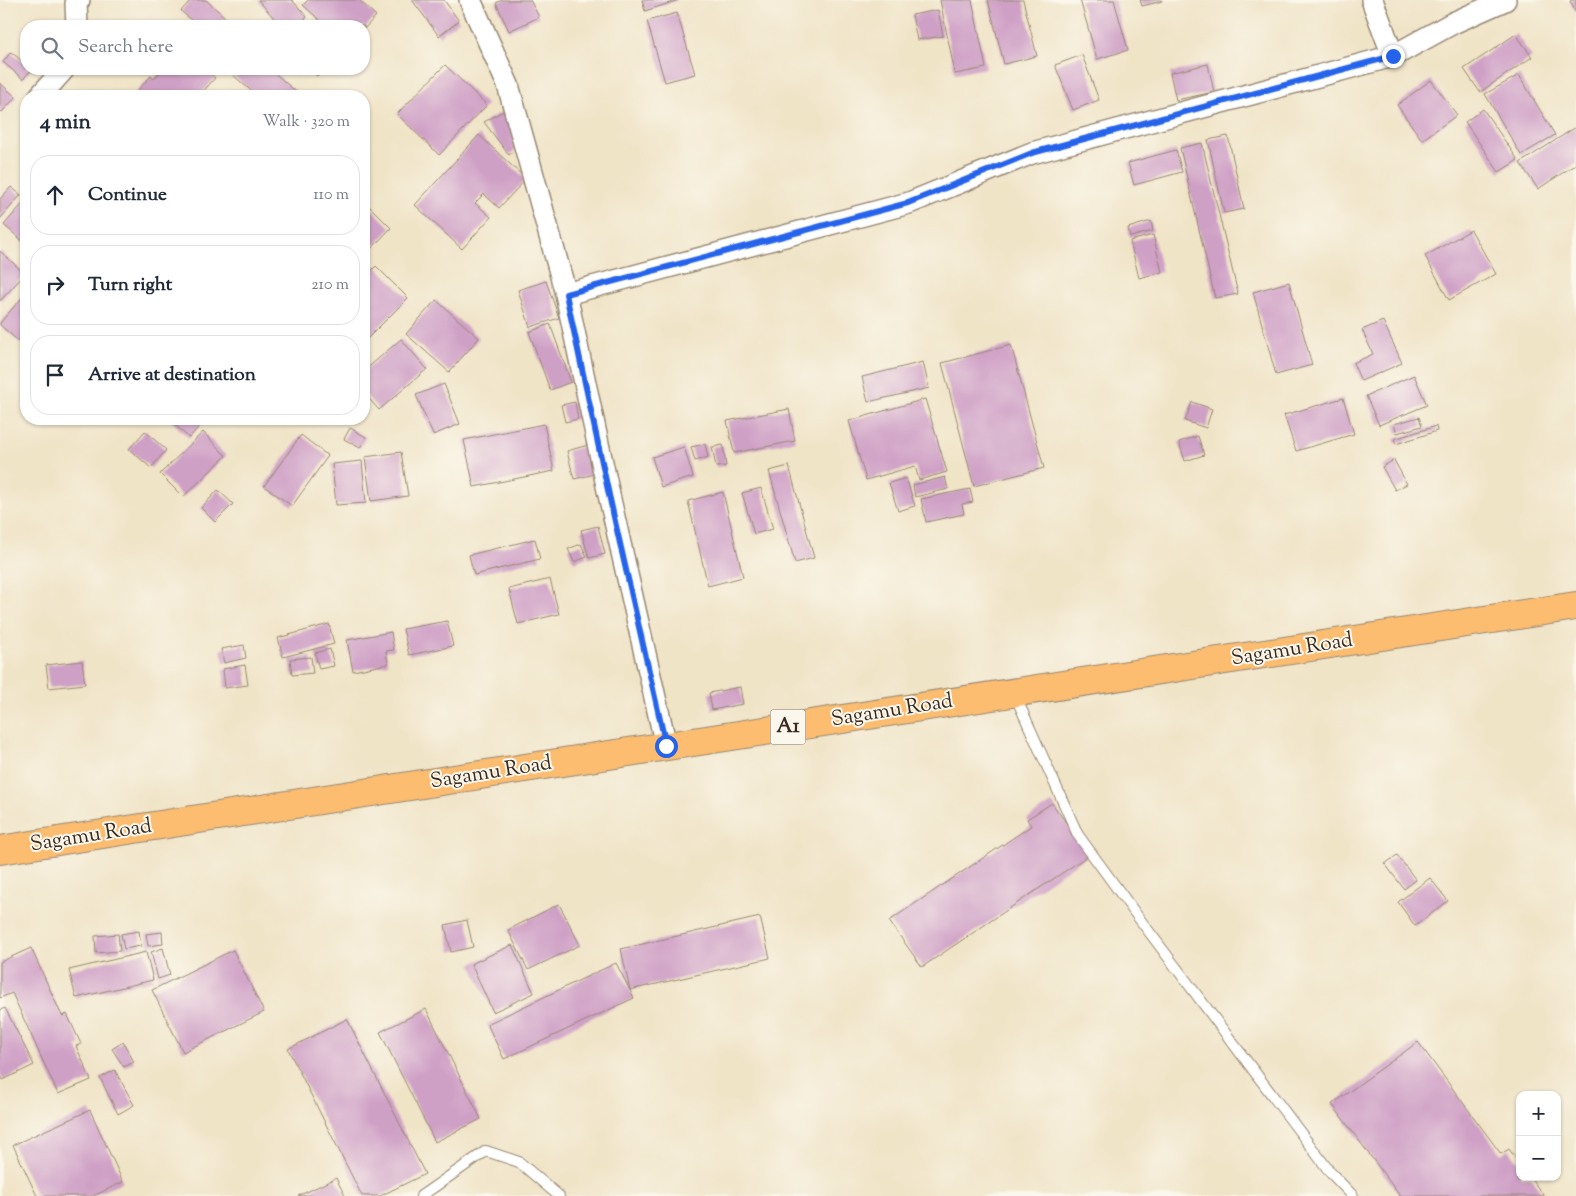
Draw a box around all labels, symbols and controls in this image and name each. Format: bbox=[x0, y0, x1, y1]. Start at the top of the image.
search box bbox=[20, 20, 370, 75]
icon: search bbox=[38, 34, 66, 62]
text: Search here bbox=[78, 34, 173, 61]
route end bbox=[1382, 45, 1405, 68]
text: 4 min bbox=[40, 108, 91, 138]
text: Walk · 320 m bbox=[263, 111, 350, 134]
icon: ahead bbox=[41, 181, 69, 209]
text: Continue bbox=[88, 182, 167, 209]
text: 110 m bbox=[313, 184, 349, 207]
icon: right bbox=[41, 271, 69, 299]
text: Turn right bbox=[88, 272, 172, 299]
text: 210 m bbox=[311, 274, 349, 297]
icon: arrive bbox=[41, 361, 69, 389]
text: Arrive at destination bbox=[88, 362, 256, 389]
street label: Sagamu Road bbox=[1229, 626, 1355, 674]
street label: Sagamu Road bbox=[829, 687, 955, 735]
road number: A1 bbox=[770, 710, 806, 744]
route start bbox=[655, 735, 678, 758]
street label: Sagamu Road bbox=[428, 749, 554, 797]
street label: Sagamu Road bbox=[28, 812, 154, 860]
map controls bbox=[1516, 1091, 1561, 1181]
button: + bbox=[1516, 1091, 1561, 1136]
button: − bbox=[1516, 1136, 1561, 1181]

